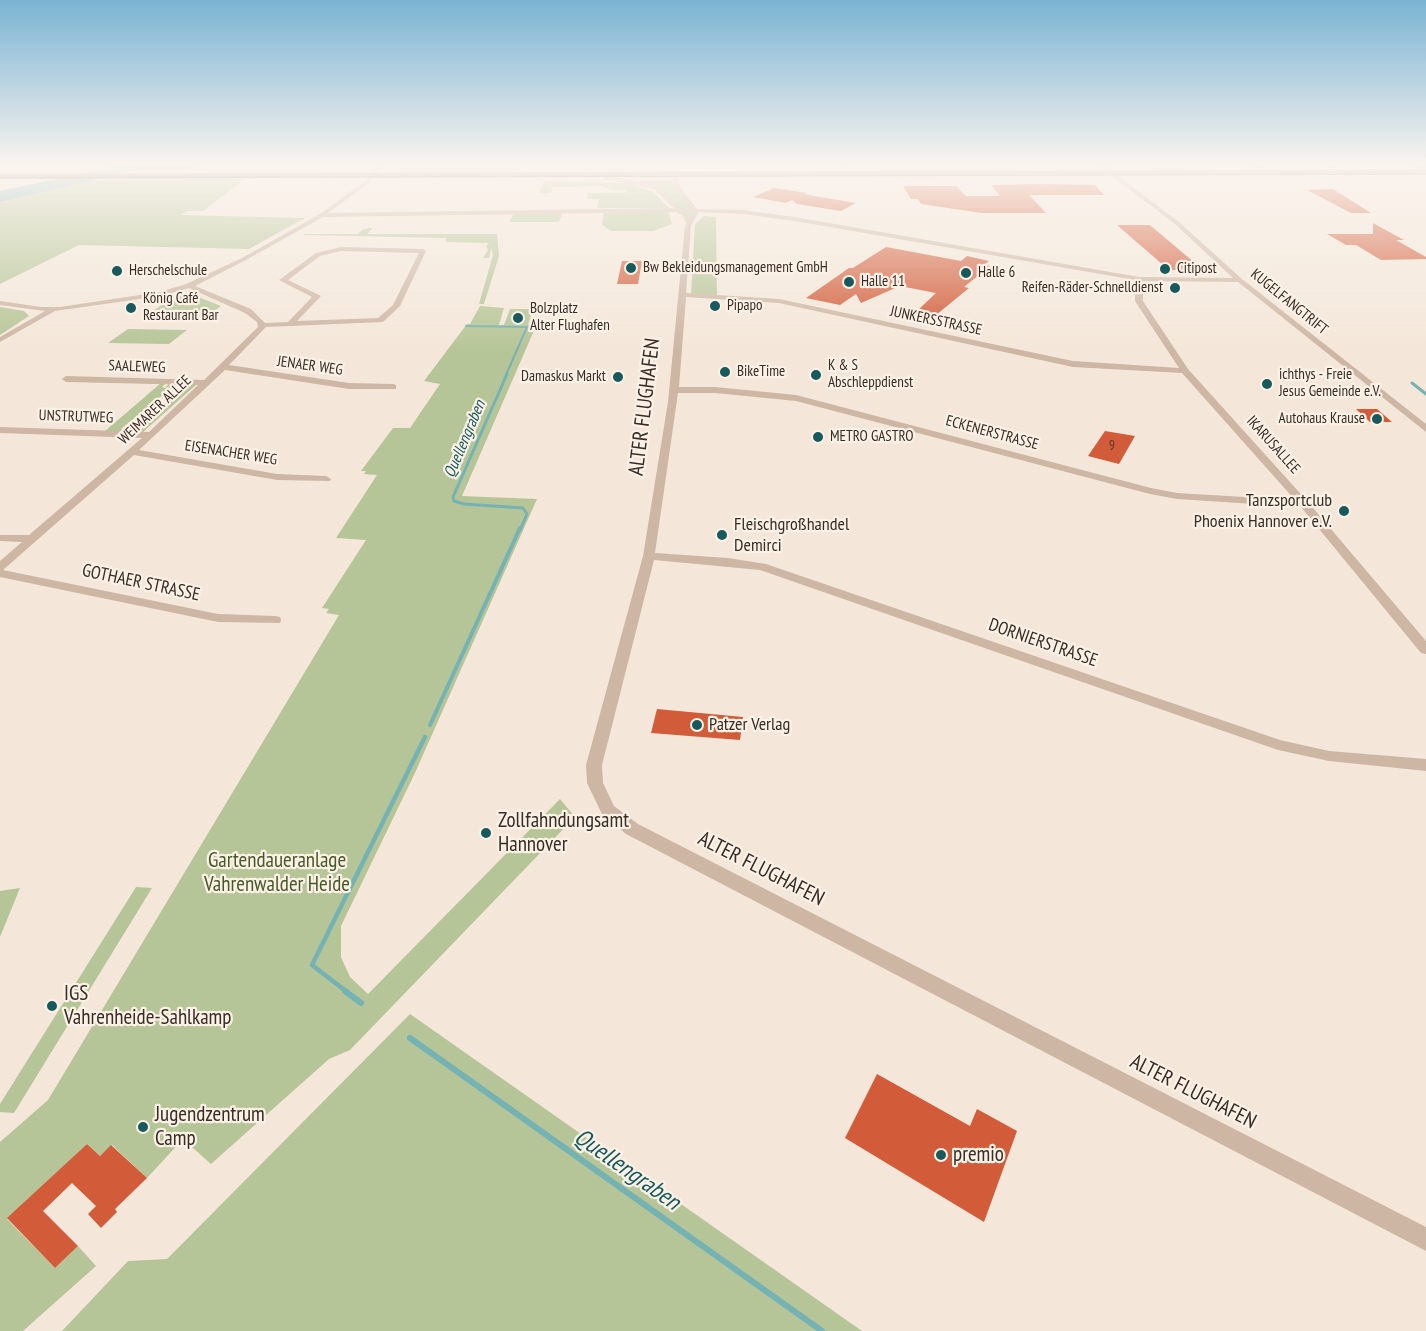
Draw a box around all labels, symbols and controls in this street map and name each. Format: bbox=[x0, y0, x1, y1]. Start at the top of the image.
place label: Bw Bekleidungsmanagement GmbH bbox=[643, 259, 828, 277]
place label: Citipost bbox=[1177, 260, 1217, 278]
marker: Bw Bekleidungsmanagement GmbH bbox=[624, 261, 638, 275]
place label: Herschelschule bbox=[129, 262, 207, 280]
marker: Citipost bbox=[1158, 262, 1172, 276]
marker: Herschelschule bbox=[110, 264, 124, 278]
place label: Halle 6 bbox=[978, 264, 1015, 282]
street label: KUGELFANGTRIFT bbox=[1247, 265, 1331, 339]
marker: Halle 6 bbox=[959, 266, 973, 280]
place label: Halle 11 bbox=[861, 273, 905, 291]
marker: Halle 11 bbox=[842, 275, 856, 289]
place label: Reifen-Räder-Schnelldienst bbox=[1022, 279, 1163, 297]
marker: Reifen-Räder-Schnelldienst bbox=[1168, 281, 1182, 295]
place label: König Café Restaurant Bar bbox=[143, 290, 219, 325]
place label: Pipapo bbox=[727, 297, 763, 315]
marker: Pipapo bbox=[708, 299, 722, 313]
place label: Bolzplatz Alter Flughafen bbox=[530, 300, 610, 335]
marker: König Café Restaurant Bar bbox=[124, 301, 138, 315]
street label: JUNKERSSTRASSE bbox=[888, 302, 984, 340]
marker: Bolzplatz Alter Flughafen bbox=[511, 311, 525, 325]
street label: ALTER FLUGHAFEN bbox=[624, 337, 666, 477]
street label: JENAER WEG bbox=[276, 353, 344, 379]
street label: SAALEWEG bbox=[108, 357, 166, 377]
place label: K & S Abschleppdienst bbox=[828, 357, 913, 392]
place label: BikeTime bbox=[737, 363, 785, 381]
marker: BikeTime bbox=[718, 365, 732, 379]
place label: ichthys - Freie Jesus Gemeinde e.V. bbox=[1279, 366, 1381, 401]
place label: Damaskus Markt bbox=[521, 368, 606, 386]
marker: K & S Abschleppdienst bbox=[809, 368, 823, 382]
marker: Damaskus Markt bbox=[611, 370, 625, 384]
street label: WEIMARER ALLEE bbox=[115, 372, 195, 448]
marker: ichthys - Freie Jesus Gemeinde e.V. bbox=[1260, 377, 1274, 391]
water label: Quellengraben bbox=[440, 398, 490, 480]
street label: UNSTRUTWEG bbox=[38, 407, 114, 427]
place label: Autohaus Krause bbox=[1279, 410, 1365, 428]
street label: ECKENERSTRASSE bbox=[944, 412, 1040, 454]
street label: IKARUSALLEE bbox=[1242, 412, 1304, 478]
marker: Autohaus Krause bbox=[1370, 412, 1384, 426]
place label: METRO GASTRO bbox=[830, 428, 914, 446]
marker: METRO GASTRO bbox=[811, 430, 825, 444]
street label: EISENACHER WEG bbox=[184, 437, 278, 469]
house number: 9 bbox=[1109, 438, 1115, 454]
place label: Tanzsportclub Phoenix Hannover e.V. bbox=[1194, 490, 1332, 532]
marker: Tanzsportclub Phoenix Hannover e.V. bbox=[1337, 504, 1351, 518]
place label: Fleischgroßhandel Demirci bbox=[734, 514, 849, 556]
marker: Fleischgroßhandel Demirci bbox=[715, 528, 729, 542]
street label: GOTHAER STRASSE bbox=[80, 560, 202, 606]
street label: DORNIERSTRASSE bbox=[986, 614, 1100, 672]
place label: Patzer Verlag bbox=[709, 714, 790, 736]
marker: Patzer Verlag bbox=[690, 718, 704, 732]
place label: Zollfahndungsamt Hannover bbox=[498, 808, 629, 858]
marker: Zollfahndungsamt Hannover bbox=[479, 826, 493, 840]
street label: ALTER FLUGHAFEN bbox=[694, 826, 828, 912]
park label: Gartendaueranlage Vahrenwalder Heide bbox=[204, 848, 350, 898]
place label: IGS Vahrenheide-Sahlkamp bbox=[64, 981, 231, 1031]
marker: IGS Vahrenheide-Sahlkamp bbox=[45, 999, 59, 1013]
street label: ALTER FLUGHAFEN bbox=[1126, 1049, 1260, 1135]
place label: Jugendzentrum Camp bbox=[155, 1102, 265, 1152]
marker: Jugendzentrum Camp bbox=[136, 1120, 150, 1134]
water label: Quellengraben bbox=[569, 1123, 685, 1217]
place label: premio bbox=[953, 1142, 1004, 1168]
marker: premio bbox=[934, 1148, 948, 1162]

